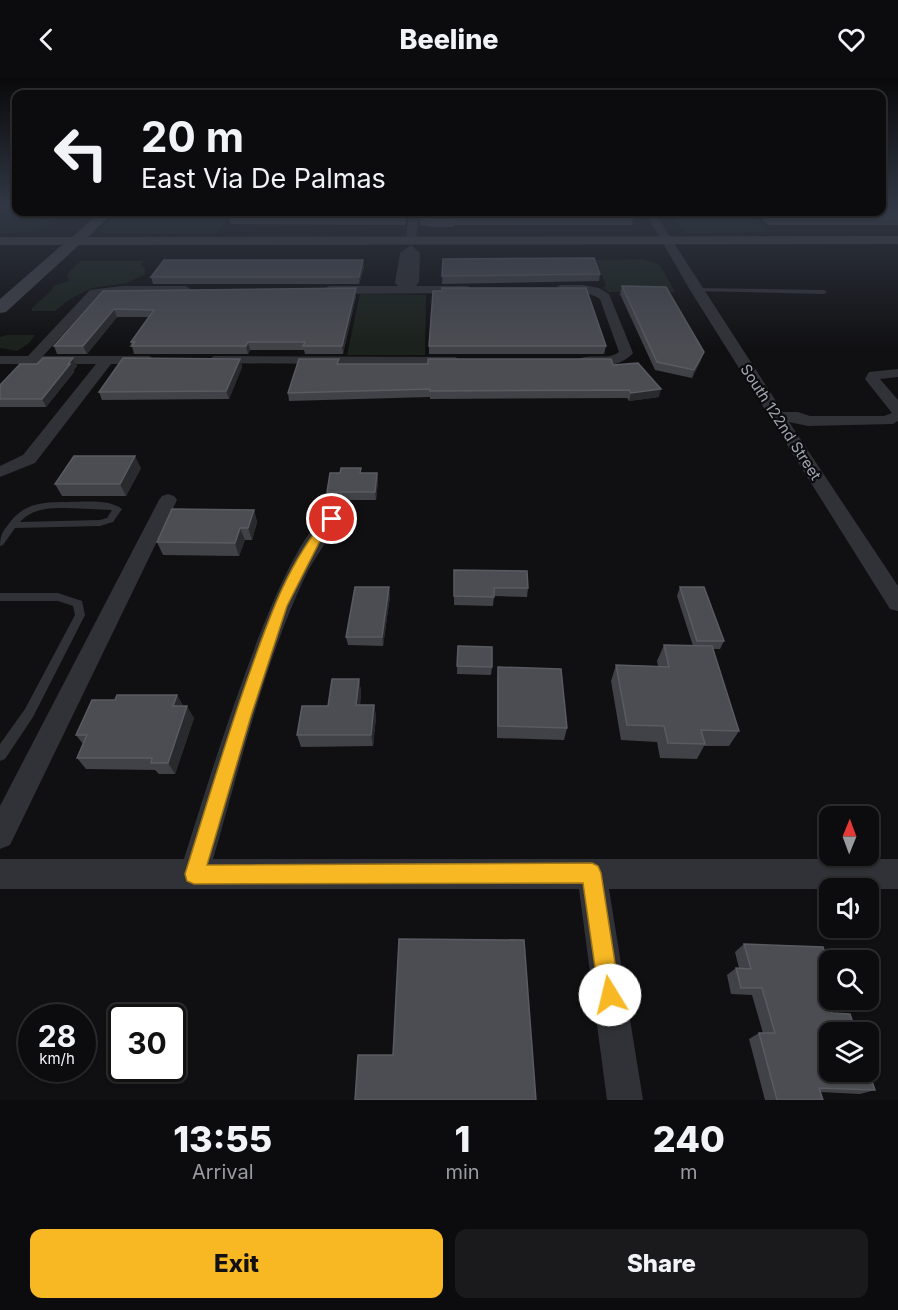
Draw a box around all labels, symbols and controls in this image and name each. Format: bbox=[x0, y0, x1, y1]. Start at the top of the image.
icon: back bbox=[30, 23, 63, 56]
text: Beeline bbox=[399, 23, 499, 56]
icon: heart bbox=[835, 23, 868, 56]
text: 20 m bbox=[141, 111, 244, 162]
icon: left bbox=[42, 114, 120, 192]
text: East Via De Palmas bbox=[141, 162, 386, 195]
street label: South 122nd Street bbox=[736, 360, 826, 484]
pin bbox=[306, 493, 357, 544]
icon: arrive bbox=[315, 502, 348, 535]
north arrow bbox=[819, 806, 879, 866]
map controls bbox=[819, 806, 879, 1082]
button: sound bbox=[819, 878, 879, 938]
button: search bbox=[819, 950, 879, 1010]
position arrow bbox=[578, 963, 642, 1027]
speed limit sign: 30 bbox=[108, 1004, 186, 1082]
text: 28 bbox=[38, 1018, 76, 1054]
button: layers bbox=[819, 1022, 879, 1082]
text: km/h bbox=[39, 1049, 75, 1068]
text: 13:55 bbox=[173, 1117, 272, 1161]
text: 1 bbox=[455, 1117, 470, 1161]
text: 240 bbox=[653, 1117, 725, 1161]
text: Arrival bbox=[192, 1160, 253, 1184]
text: min bbox=[445, 1160, 480, 1184]
text: m bbox=[680, 1160, 698, 1184]
button: Exit bbox=[30, 1229, 443, 1298]
button: Share bbox=[455, 1229, 868, 1298]

